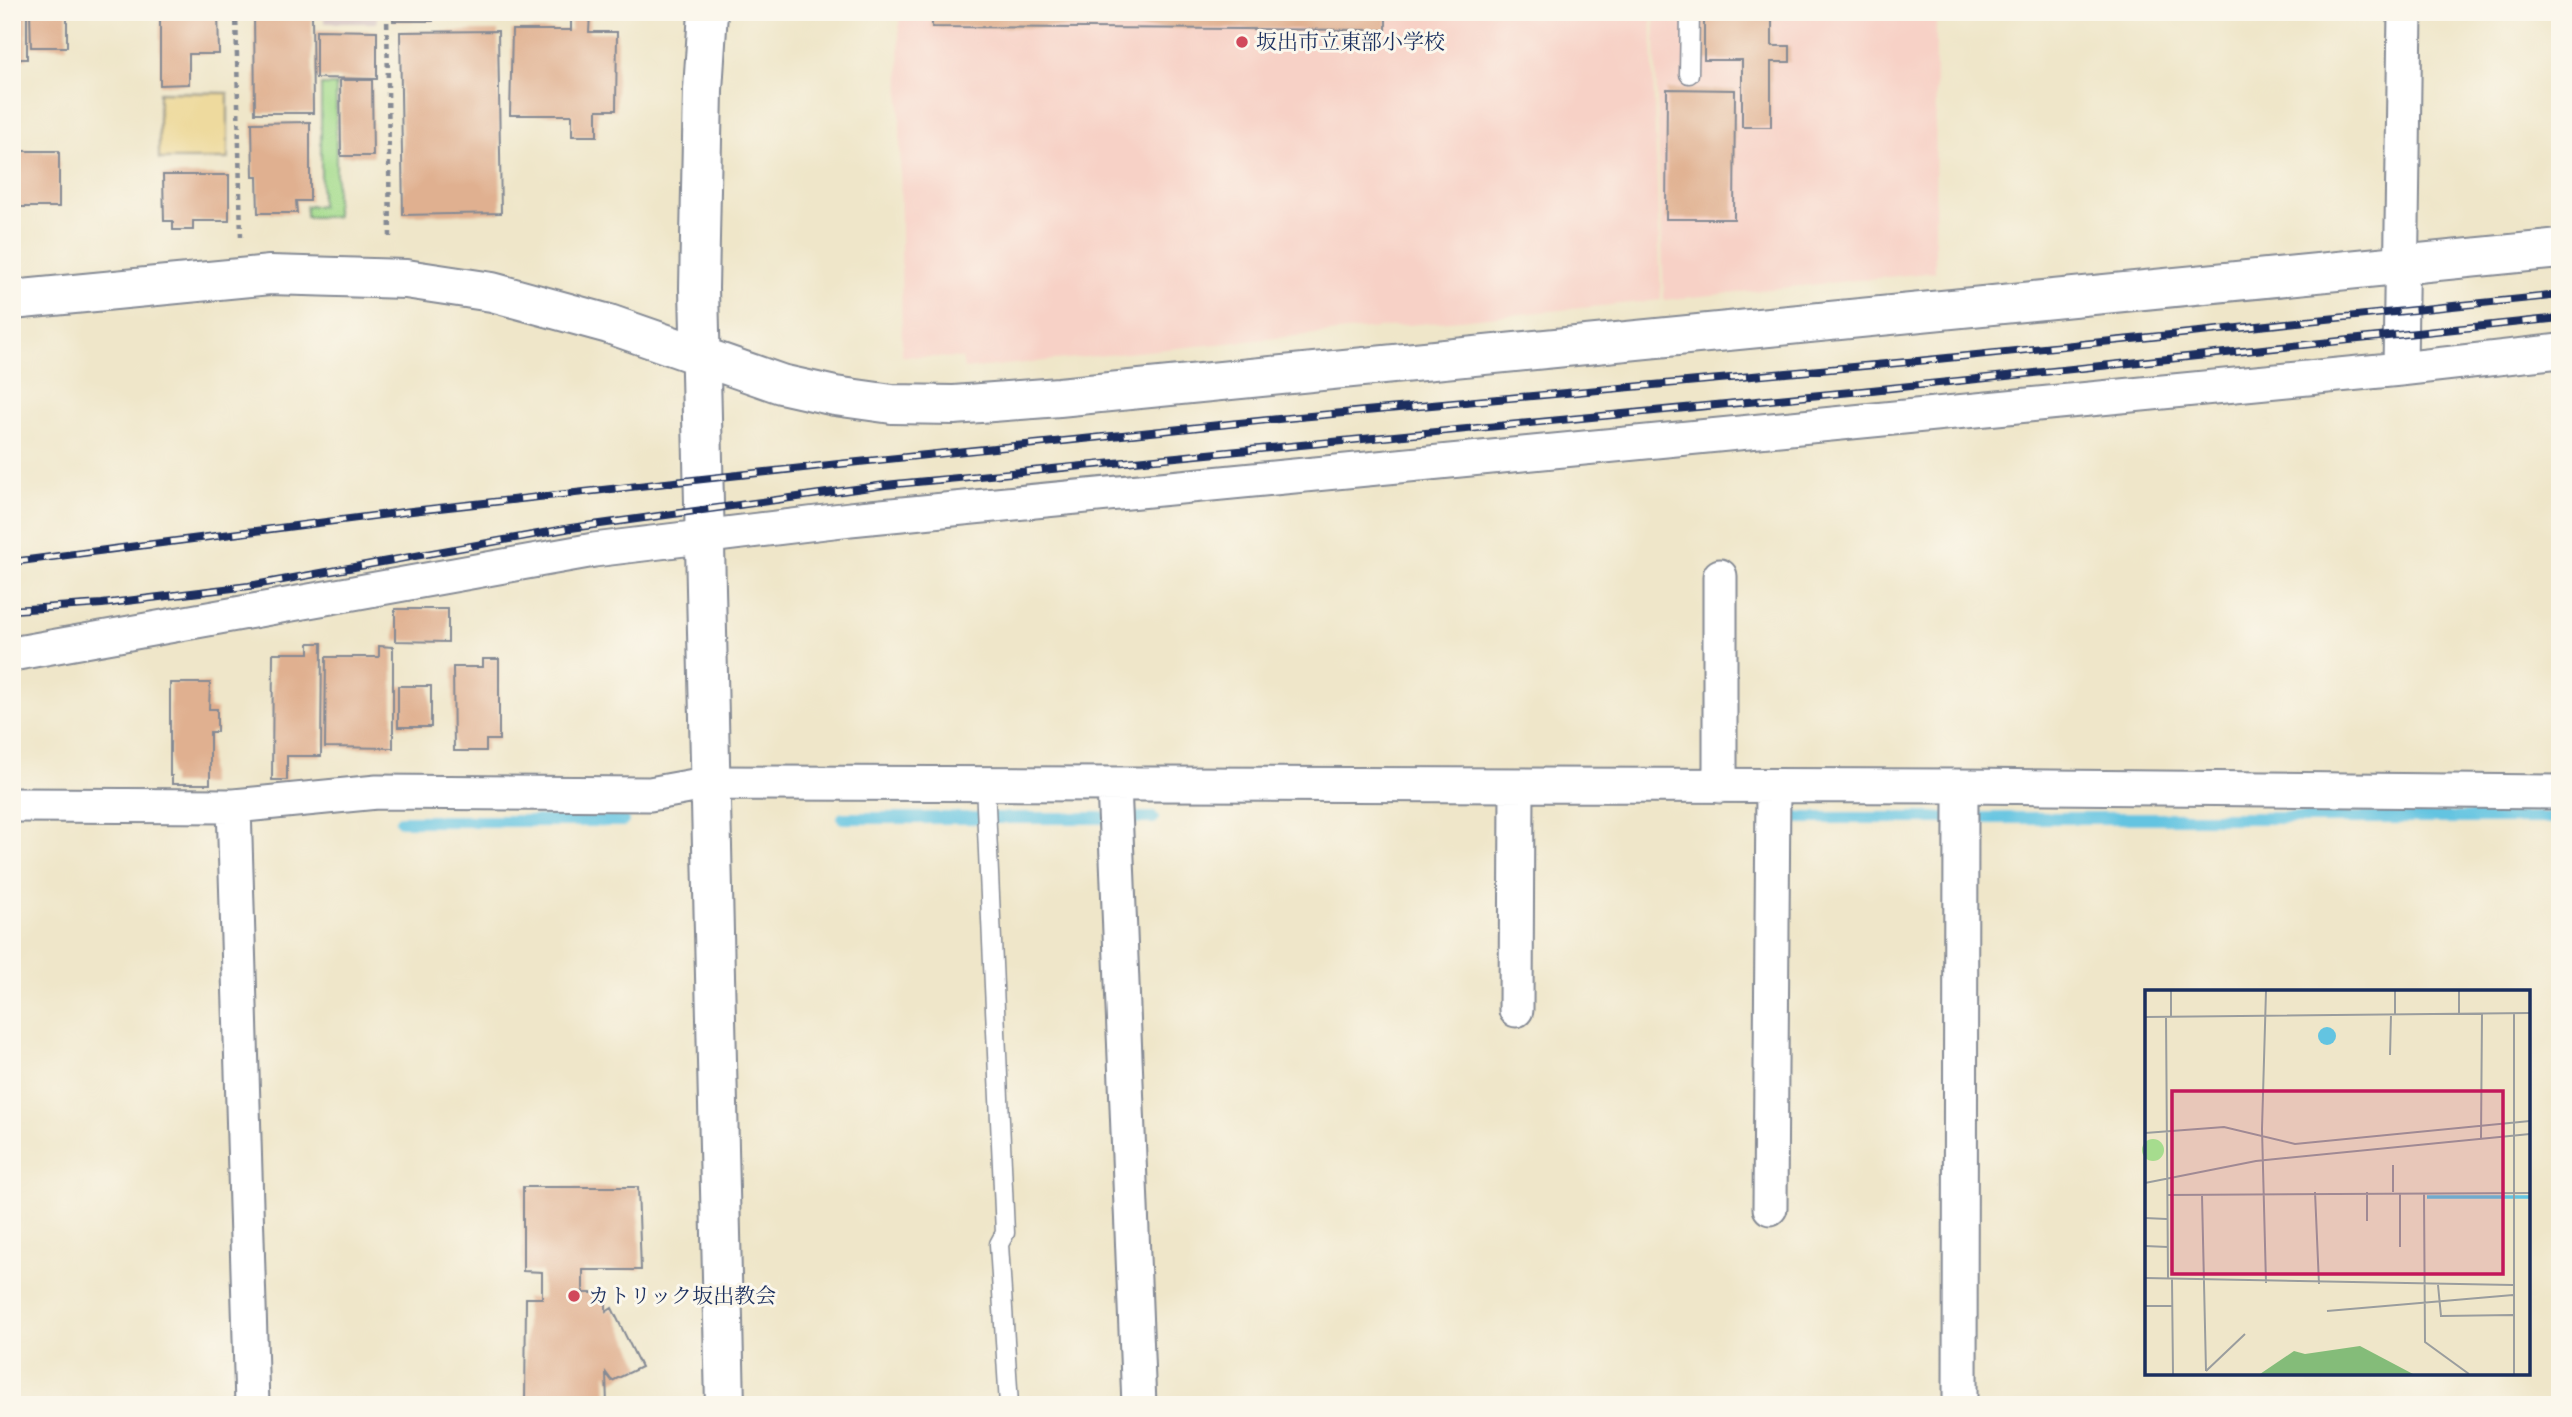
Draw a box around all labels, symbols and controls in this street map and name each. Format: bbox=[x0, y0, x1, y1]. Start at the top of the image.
place label: 坂出市立東部小学校 bbox=[1256, 29, 1445, 56]
marker: 坂出市立東部小学校 bbox=[1234, 34, 1250, 50]
inset map bbox=[2145, 990, 2530, 1375]
place label: カトリック坂出教会 bbox=[588, 1283, 776, 1310]
marker: カトリック坂出教会 bbox=[566, 1288, 582, 1304]

